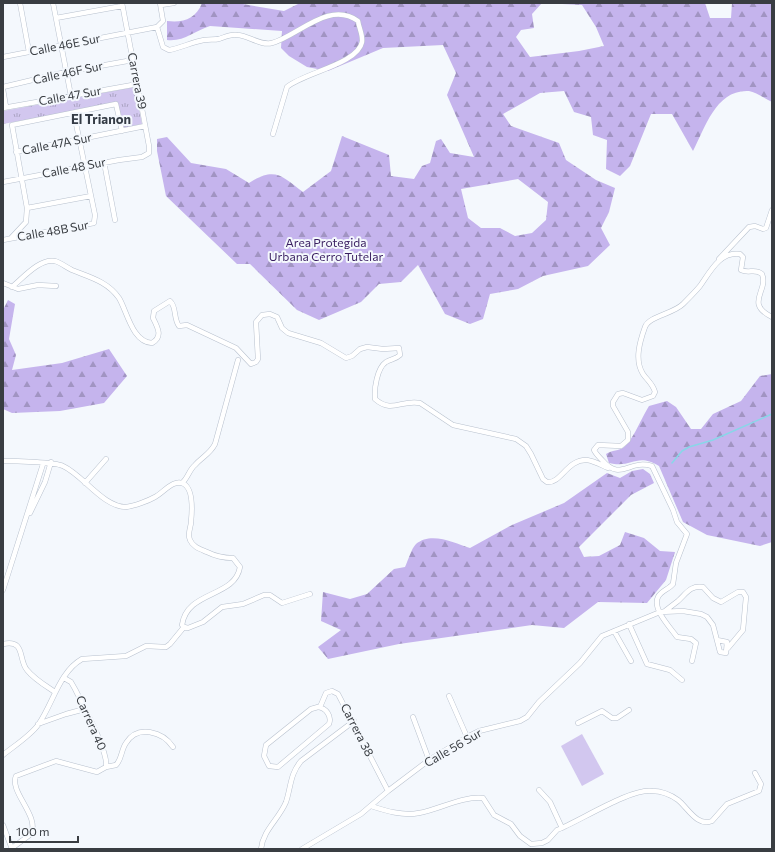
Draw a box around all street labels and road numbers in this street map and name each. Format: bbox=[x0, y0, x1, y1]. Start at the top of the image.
street label: Calle 46E Sur bbox=[28, 30, 102, 58]
street label: Carrera 39 bbox=[126, 51, 150, 110]
street label: Calle 46F Sur bbox=[31, 58, 104, 86]
street label: Calle 47 Sur bbox=[37, 83, 102, 107]
street label: Calle 47A Sur bbox=[21, 129, 93, 157]
street label: Calle 48 Sur bbox=[41, 154, 107, 180]
street label: Calle 48B Sur bbox=[16, 217, 90, 243]
street label: Carrera 40 bbox=[74, 693, 110, 752]
street label: Carrera 38 bbox=[339, 701, 377, 758]
street label: Calle 56 Sur bbox=[421, 725, 484, 769]

